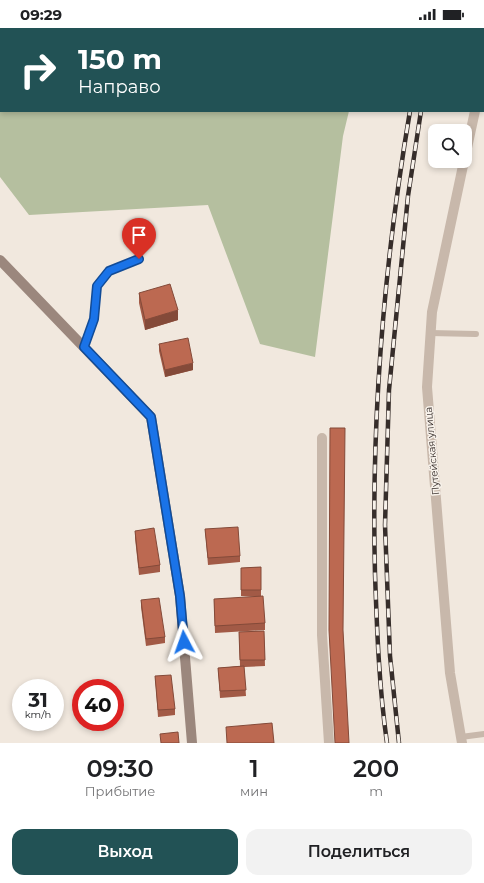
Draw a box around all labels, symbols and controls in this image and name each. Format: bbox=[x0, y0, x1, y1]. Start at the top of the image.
text: 09:29 bbox=[20, 5, 62, 24]
text: 150 m bbox=[78, 42, 162, 76]
icon: right bbox=[12, 44, 64, 96]
text: Направо bbox=[78, 76, 161, 98]
map controls bbox=[428, 124, 472, 168]
button: search bbox=[428, 124, 472, 168]
pin bbox=[122, 218, 156, 259]
icon: arrive bbox=[128, 224, 150, 246]
street label: Путейская улица bbox=[422, 406, 442, 496]
position arrow bbox=[163, 621, 205, 663]
speed limit sign: 40 bbox=[72, 679, 124, 731]
text: 31 bbox=[28, 688, 48, 712]
text: km/h bbox=[25, 708, 51, 721]
text: 09:30 bbox=[86, 754, 154, 783]
text: 1 bbox=[250, 754, 259, 783]
text: 200 bbox=[353, 754, 399, 783]
text: Прибытие bbox=[85, 783, 155, 799]
text: мин bbox=[240, 783, 268, 799]
text: m bbox=[369, 783, 383, 799]
button: Выход bbox=[12, 829, 238, 875]
button: Поделиться bbox=[246, 829, 472, 875]

